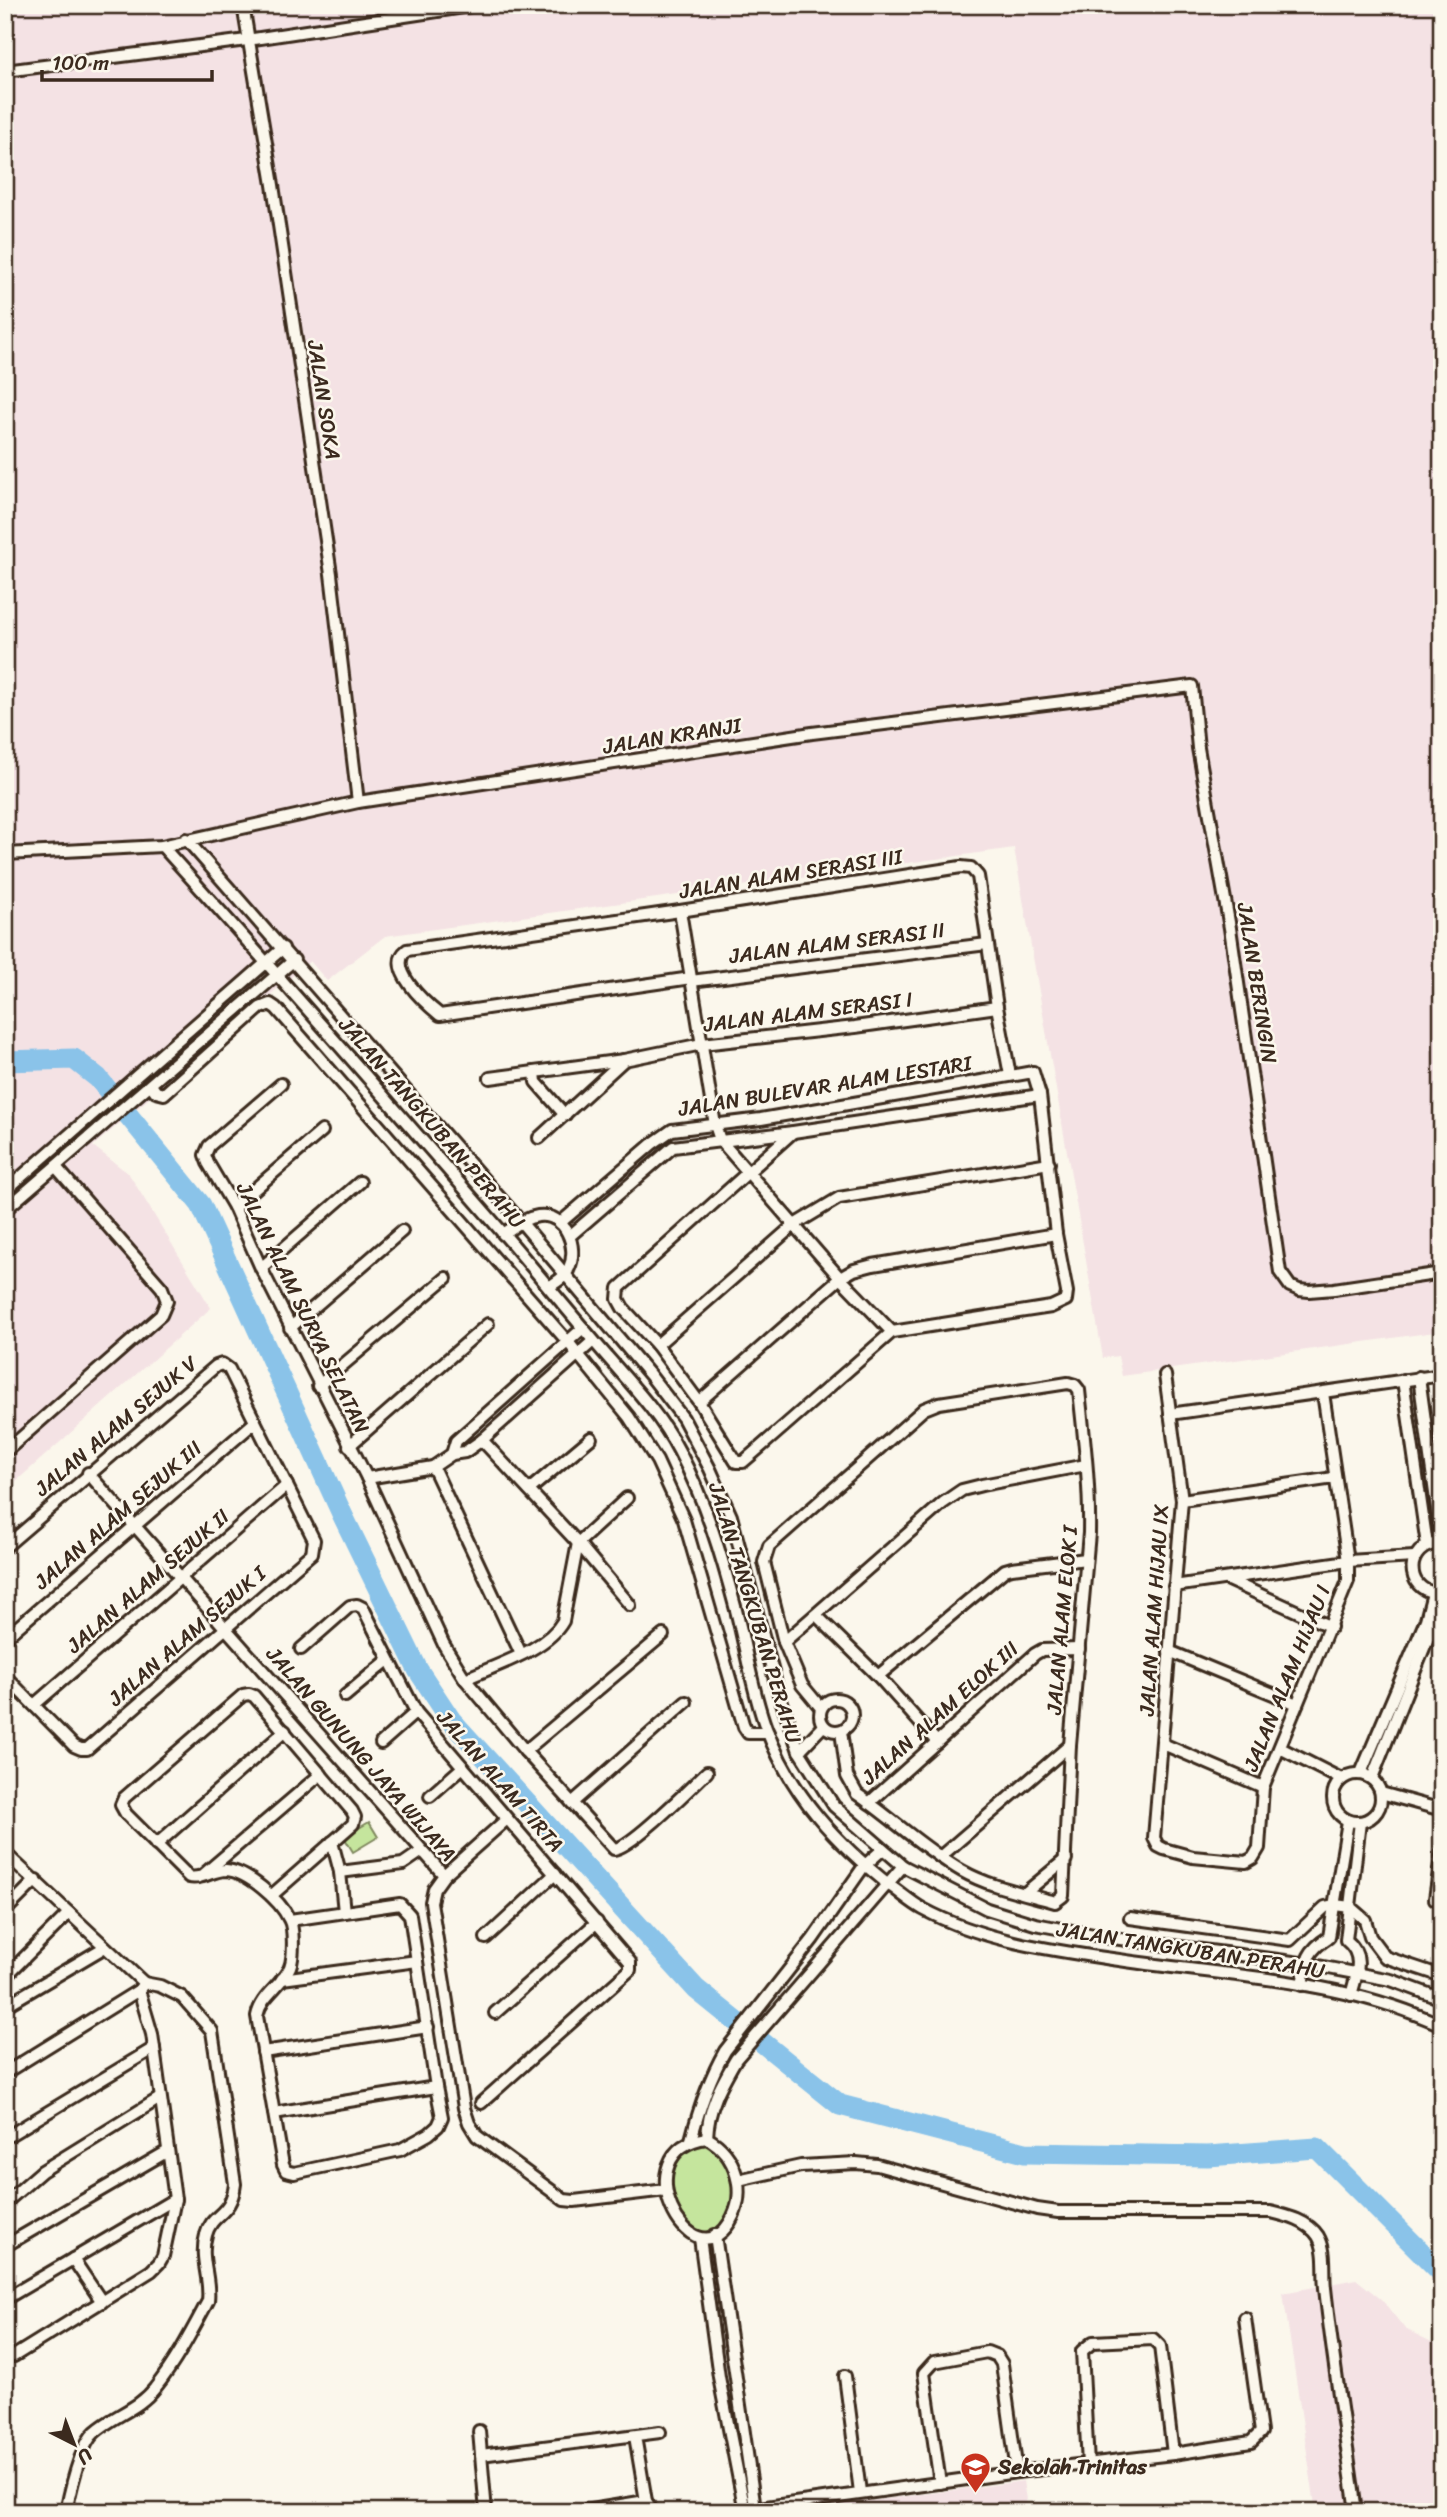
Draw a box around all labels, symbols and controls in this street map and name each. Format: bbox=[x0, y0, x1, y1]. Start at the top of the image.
scale bar bbox=[42, 38, 212, 82]
text: 100 m bbox=[52, 44, 109, 82]
street label: JALAN SOKA bbox=[296, 337, 352, 463]
street label: JALAN KRANJI bbox=[599, 706, 745, 766]
street label: JALAN ALAM SERASI III bbox=[676, 837, 907, 911]
street label: JALAN BERINGIN bbox=[1225, 899, 1288, 1066]
street label: JALAN ALAM SERASI II bbox=[726, 911, 947, 975]
street label: JALAN ALAM SERASI I bbox=[700, 980, 915, 1044]
street label: JALAN TANGKUBAN PERAHU bbox=[328, 1007, 536, 1238]
street label: JALAN BULEVAR ALAM LESTARI bbox=[675, 1044, 976, 1128]
street label: JALAN ALAM SURYA SELATAN bbox=[225, 1175, 381, 1441]
street label: JALAN ALAM SEJUK V bbox=[25, 1345, 208, 1507]
street label: JALAN ALAM SEJUK III bbox=[28, 1435, 208, 1595]
street label: JALAN TANGKUBAN PERAHU bbox=[697, 1477, 813, 1749]
street label: JALAN ALAM HIJAU IX bbox=[1128, 1503, 1180, 1718]
street label: JALAN ALAM ELOK I bbox=[1035, 1522, 1089, 1717]
street label: JALAN ALAM SEJUK II bbox=[98, 1555, 276, 1717]
street label: JALAN ALAM SEJUK I bbox=[102, 1560, 272, 1712]
street label: JALAN ALAM HIJAU I bbox=[1232, 1578, 1342, 1778]
street label: JALAN ALAM ELOK III bbox=[851, 1631, 1028, 1795]
street label: JALAN GUNUNG JAYA WIJAYA bbox=[255, 1637, 466, 1871]
street label: JALAN ALAM TIRTA bbox=[426, 1700, 573, 1861]
street label: JALAN TANGKUBAN PERAHU bbox=[1053, 1910, 1328, 1990]
north arrow bbox=[38, 2408, 108, 2478]
text: U bbox=[68, 2440, 101, 2474]
place label: Sekolah Trinitas bbox=[997, 2448, 1148, 2486]
school or university icon: Sekolah Trinitas bbox=[958, 2450, 992, 2494]

